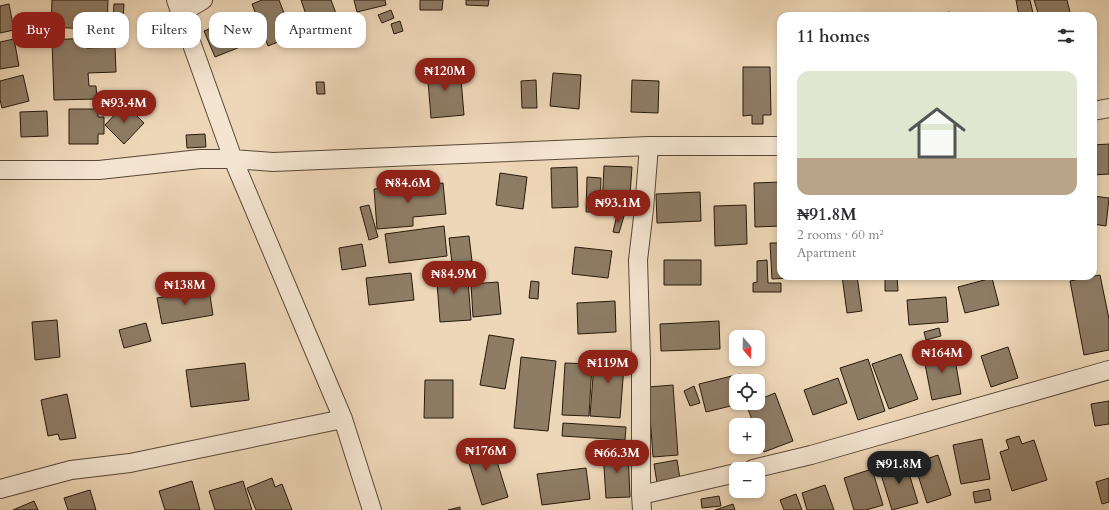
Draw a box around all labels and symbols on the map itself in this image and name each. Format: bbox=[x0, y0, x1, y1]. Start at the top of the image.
pin: ₦120M bbox=[417, 58, 473, 92]
pin: ₦93.4M bbox=[91, 90, 157, 124]
pin: ₦84.6M bbox=[375, 170, 441, 204]
pin: ₦93.1M bbox=[585, 190, 651, 224]
pin: ₦84.9M bbox=[421, 261, 487, 295]
pin: ₦138M bbox=[157, 272, 213, 306]
north arrow bbox=[729, 330, 765, 366]
pin: ₦164M bbox=[914, 340, 970, 374]
pin: ₦119M bbox=[580, 350, 636, 384]
pin: ₦176M bbox=[458, 438, 514, 472]
pin: ₦66.3M bbox=[584, 440, 650, 474]
pin: ₦91.8M bbox=[866, 451, 932, 485]

